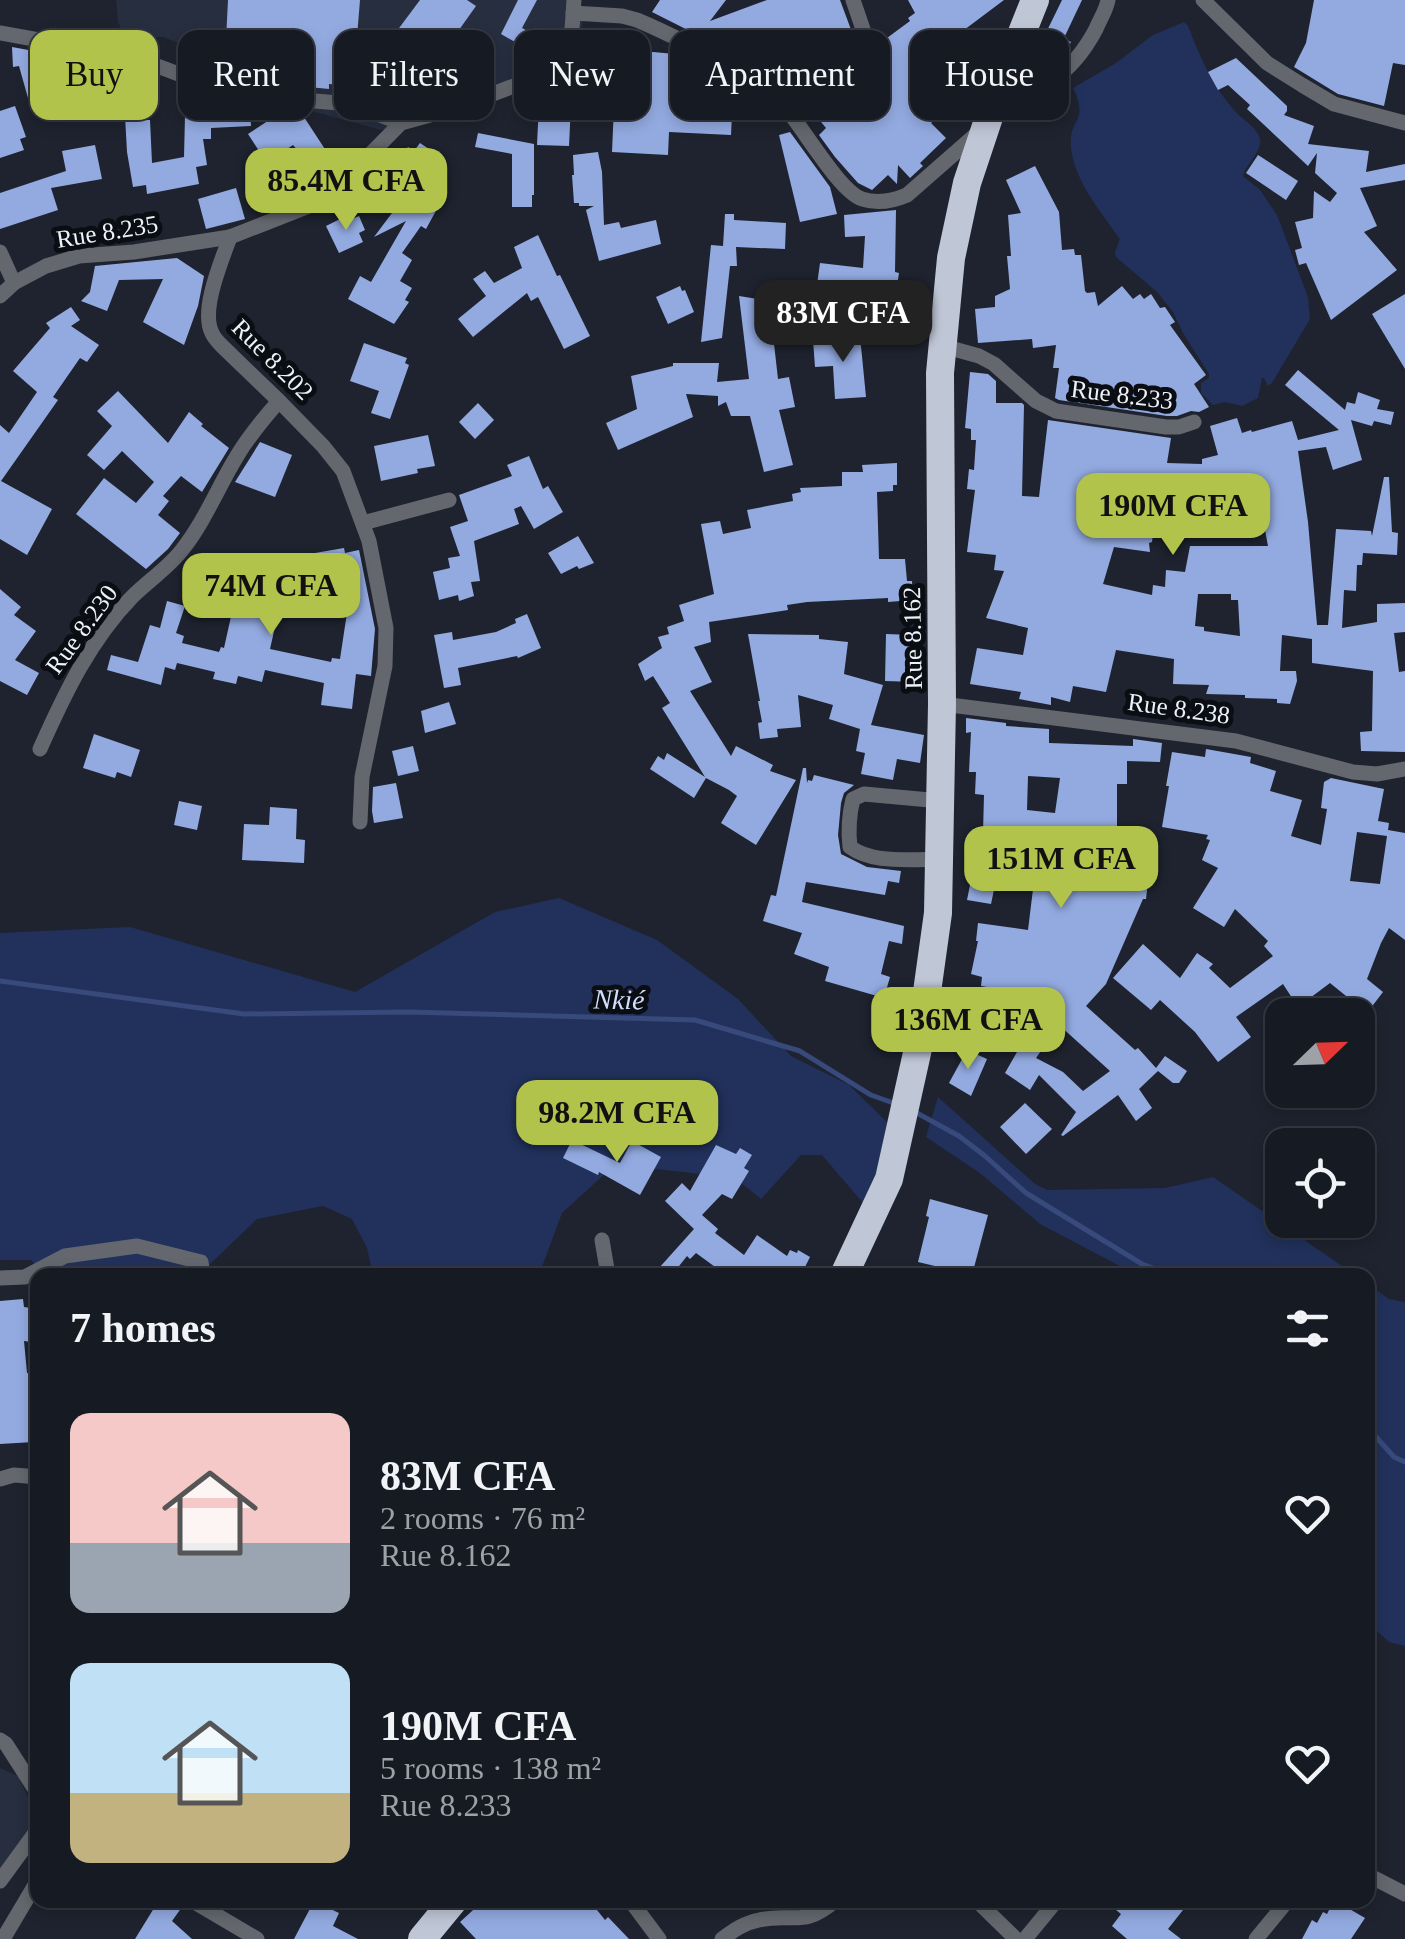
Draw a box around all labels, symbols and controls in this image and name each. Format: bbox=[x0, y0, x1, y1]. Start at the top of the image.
chip: Buy bbox=[30, 30, 158, 120]
chip: Rent bbox=[178, 30, 314, 120]
chip: Filters bbox=[334, 30, 494, 120]
chip: New bbox=[514, 30, 650, 120]
chip: Apartment bbox=[670, 30, 890, 120]
chip: House bbox=[910, 30, 1069, 120]
pin: 85.4M CFA bbox=[232, 148, 460, 233]
text: 85.4M CFA bbox=[267, 162, 425, 198]
street label: Rue 8.235 bbox=[54, 210, 160, 253]
pin: 83M CFA bbox=[751, 280, 935, 365]
text: 83M CFA bbox=[776, 294, 910, 330]
street label: Rue 8.202 bbox=[227, 313, 319, 405]
street label: Rue 8.233 bbox=[1069, 375, 1175, 414]
pin: 190M CFA bbox=[1070, 473, 1276, 558]
text: 190M CFA bbox=[1098, 487, 1248, 523]
pin: 74M CFA bbox=[179, 553, 363, 638]
text: 74M CFA bbox=[204, 567, 338, 603]
street label: Rue 8.230 bbox=[40, 580, 123, 679]
street label: Rue 8.162 bbox=[898, 586, 927, 690]
street label: Rue 8.238 bbox=[1126, 688, 1232, 729]
pin: 151M CFA bbox=[958, 826, 1164, 911]
text: 151M CFA bbox=[986, 840, 1136, 876]
water label: Nkié bbox=[592, 984, 646, 1015]
pin: 136M CFA bbox=[865, 987, 1071, 1072]
north arrow bbox=[1265, 998, 1375, 1108]
map controls bbox=[1265, 998, 1375, 1238]
text: 136M CFA bbox=[893, 1001, 1043, 1037]
pin: 98.2M CFA bbox=[503, 1080, 731, 1165]
text: 98.2M CFA bbox=[538, 1094, 696, 1130]
button: locate bbox=[1265, 1128, 1375, 1238]
icon: filters bbox=[1280, 1301, 1335, 1356]
text: 7 homes bbox=[70, 1305, 216, 1351]
icon: home bbox=[150, 1453, 270, 1573]
text: 83M CFA bbox=[380, 1453, 555, 1499]
icon: heart bbox=[1280, 1486, 1335, 1541]
text: 2 rooms · 76 m² bbox=[380, 1500, 585, 1536]
text: Rue 8.162 bbox=[380, 1537, 512, 1573]
icon: home bbox=[150, 1703, 270, 1823]
text: 190M CFA bbox=[380, 1703, 576, 1749]
icon: heart bbox=[1280, 1736, 1335, 1791]
text: 5 rooms · 138 m² bbox=[380, 1750, 601, 1786]
text: Rue 8.233 bbox=[380, 1787, 512, 1823]

